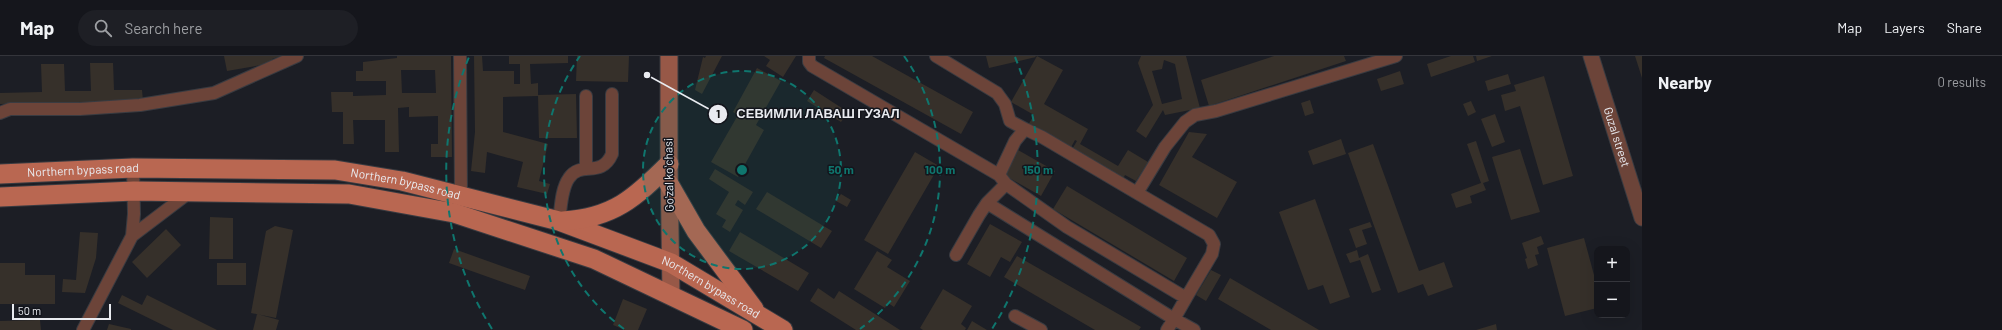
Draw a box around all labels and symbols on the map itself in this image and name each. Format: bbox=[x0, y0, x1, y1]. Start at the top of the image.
callout: СЕВИМЛИ ЛАВАШ ГУЗАЛ bbox=[708, 101, 908, 126]
text: СЕВИМЛИ ЛАВАШ ГУЗАЛ bbox=[736, 105, 900, 121]
street label: Guzal street bbox=[1601, 105, 1633, 168]
text: 1 bbox=[716, 106, 720, 120]
street label: Goʻzal koʻchasi bbox=[660, 138, 676, 212]
street label: Northern bypass road bbox=[27, 160, 139, 179]
text: 50 m bbox=[828, 162, 854, 176]
text: 100 m bbox=[925, 162, 955, 176]
text: 150 m bbox=[1023, 162, 1053, 176]
centre of rings bbox=[735, 163, 749, 177]
street label: Northern bypass road bbox=[350, 165, 462, 202]
street label: Northern bypass road bbox=[660, 252, 763, 321]
scale bar bbox=[12, 302, 111, 321]

